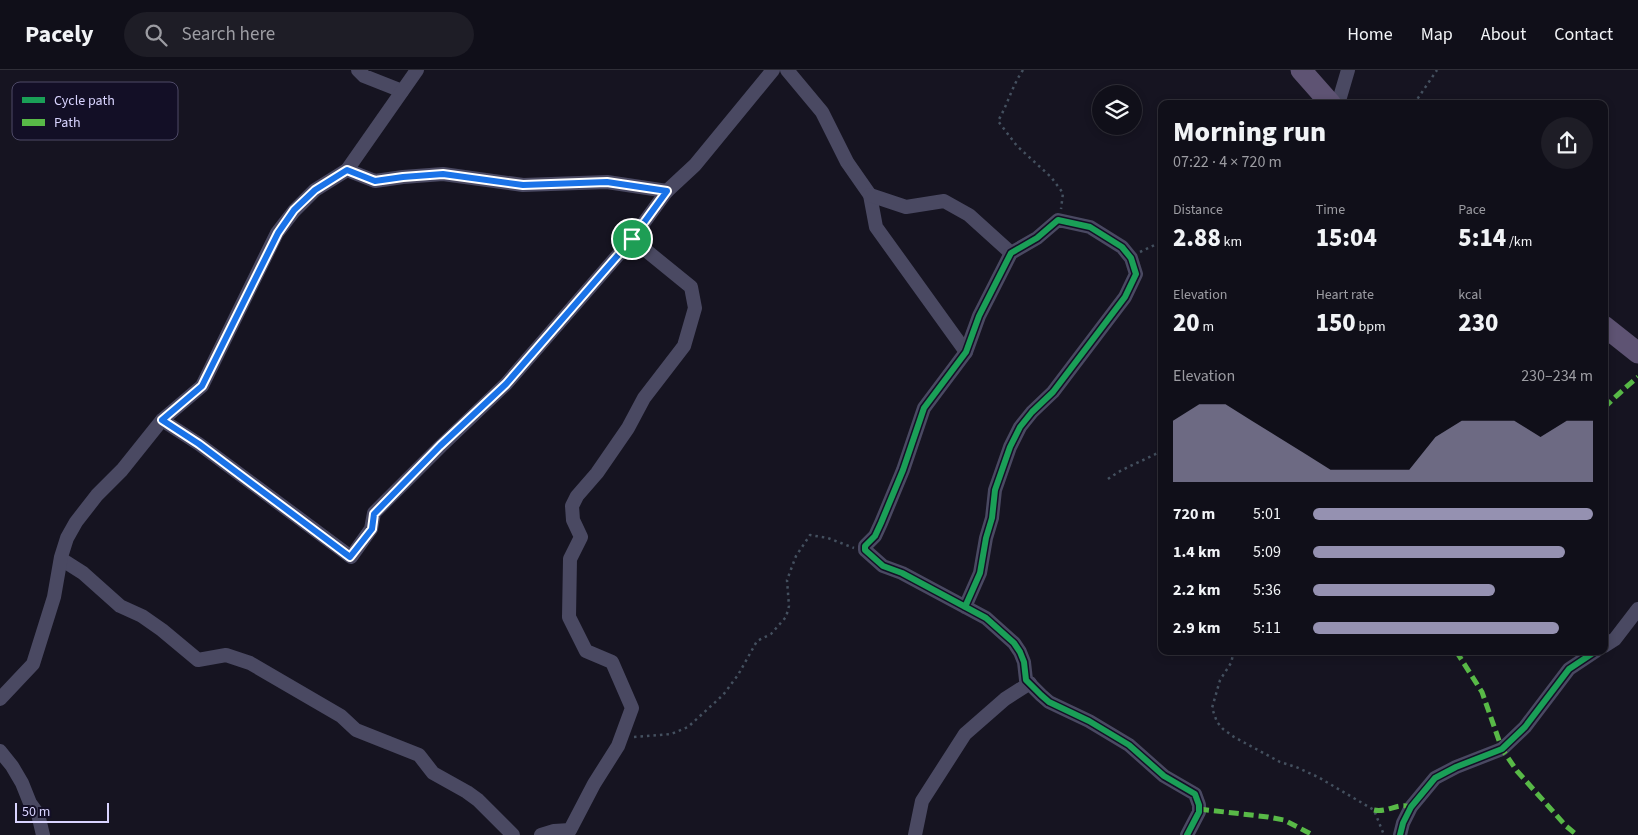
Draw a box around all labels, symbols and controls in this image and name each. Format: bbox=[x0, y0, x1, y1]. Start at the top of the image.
search box bbox=[124, 12, 474, 57]
text: Pacely bbox=[25, 17, 94, 52]
icon: search bbox=[142, 21, 170, 49]
text: Search here bbox=[182, 21, 275, 48]
text: Home bbox=[1347, 22, 1393, 47]
text: Map bbox=[1421, 22, 1453, 47]
text: About bbox=[1481, 22, 1526, 47]
text: Contact bbox=[1554, 22, 1613, 47]
legend bbox=[12, 82, 178, 140]
map controls bbox=[1092, 85, 1142, 135]
button: layers bbox=[1092, 85, 1142, 135]
text: Cycle path bbox=[54, 91, 115, 111]
text: Morning run bbox=[1173, 112, 1326, 152]
text: Path bbox=[54, 113, 81, 133]
button: share bbox=[1541, 117, 1593, 169]
text: 07:22 · 4 × 720 m bbox=[1173, 151, 1282, 173]
text: Distance bbox=[1173, 200, 1223, 220]
text: Time bbox=[1316, 200, 1345, 220]
text: Pace bbox=[1458, 200, 1486, 220]
pin bbox=[611, 218, 653, 260]
text: 2.88 bbox=[1173, 220, 1221, 256]
text: 15:04 bbox=[1316, 220, 1377, 256]
text: 5:14 bbox=[1458, 220, 1506, 256]
icon: arrive bbox=[618, 225, 646, 253]
text: km bbox=[1221, 232, 1242, 252]
text: /km bbox=[1506, 232, 1532, 252]
text: Elevation bbox=[1173, 285, 1228, 305]
text: Heart rate bbox=[1316, 285, 1374, 305]
text: kcal bbox=[1458, 285, 1482, 305]
text: 20 bbox=[1173, 305, 1200, 341]
text: 150 bbox=[1316, 305, 1356, 341]
text: 230 bbox=[1458, 305, 1498, 341]
text: m bbox=[1200, 317, 1214, 337]
text: bpm bbox=[1356, 317, 1386, 337]
text: Elevation bbox=[1173, 365, 1235, 387]
text: 230–234 m bbox=[1521, 365, 1593, 387]
text: 720 m bbox=[1173, 503, 1215, 525]
text: 5:01 bbox=[1253, 503, 1281, 525]
text: 1.4 km bbox=[1173, 541, 1220, 563]
text: 5:09 bbox=[1253, 541, 1281, 563]
text: 2.2 km bbox=[1173, 579, 1220, 601]
text: 5:36 bbox=[1253, 579, 1281, 601]
text: 2.9 km bbox=[1173, 617, 1220, 639]
text: 5:11 bbox=[1253, 617, 1281, 639]
scale bar bbox=[15, 800, 109, 823]
text: 50 m bbox=[22, 802, 50, 822]

